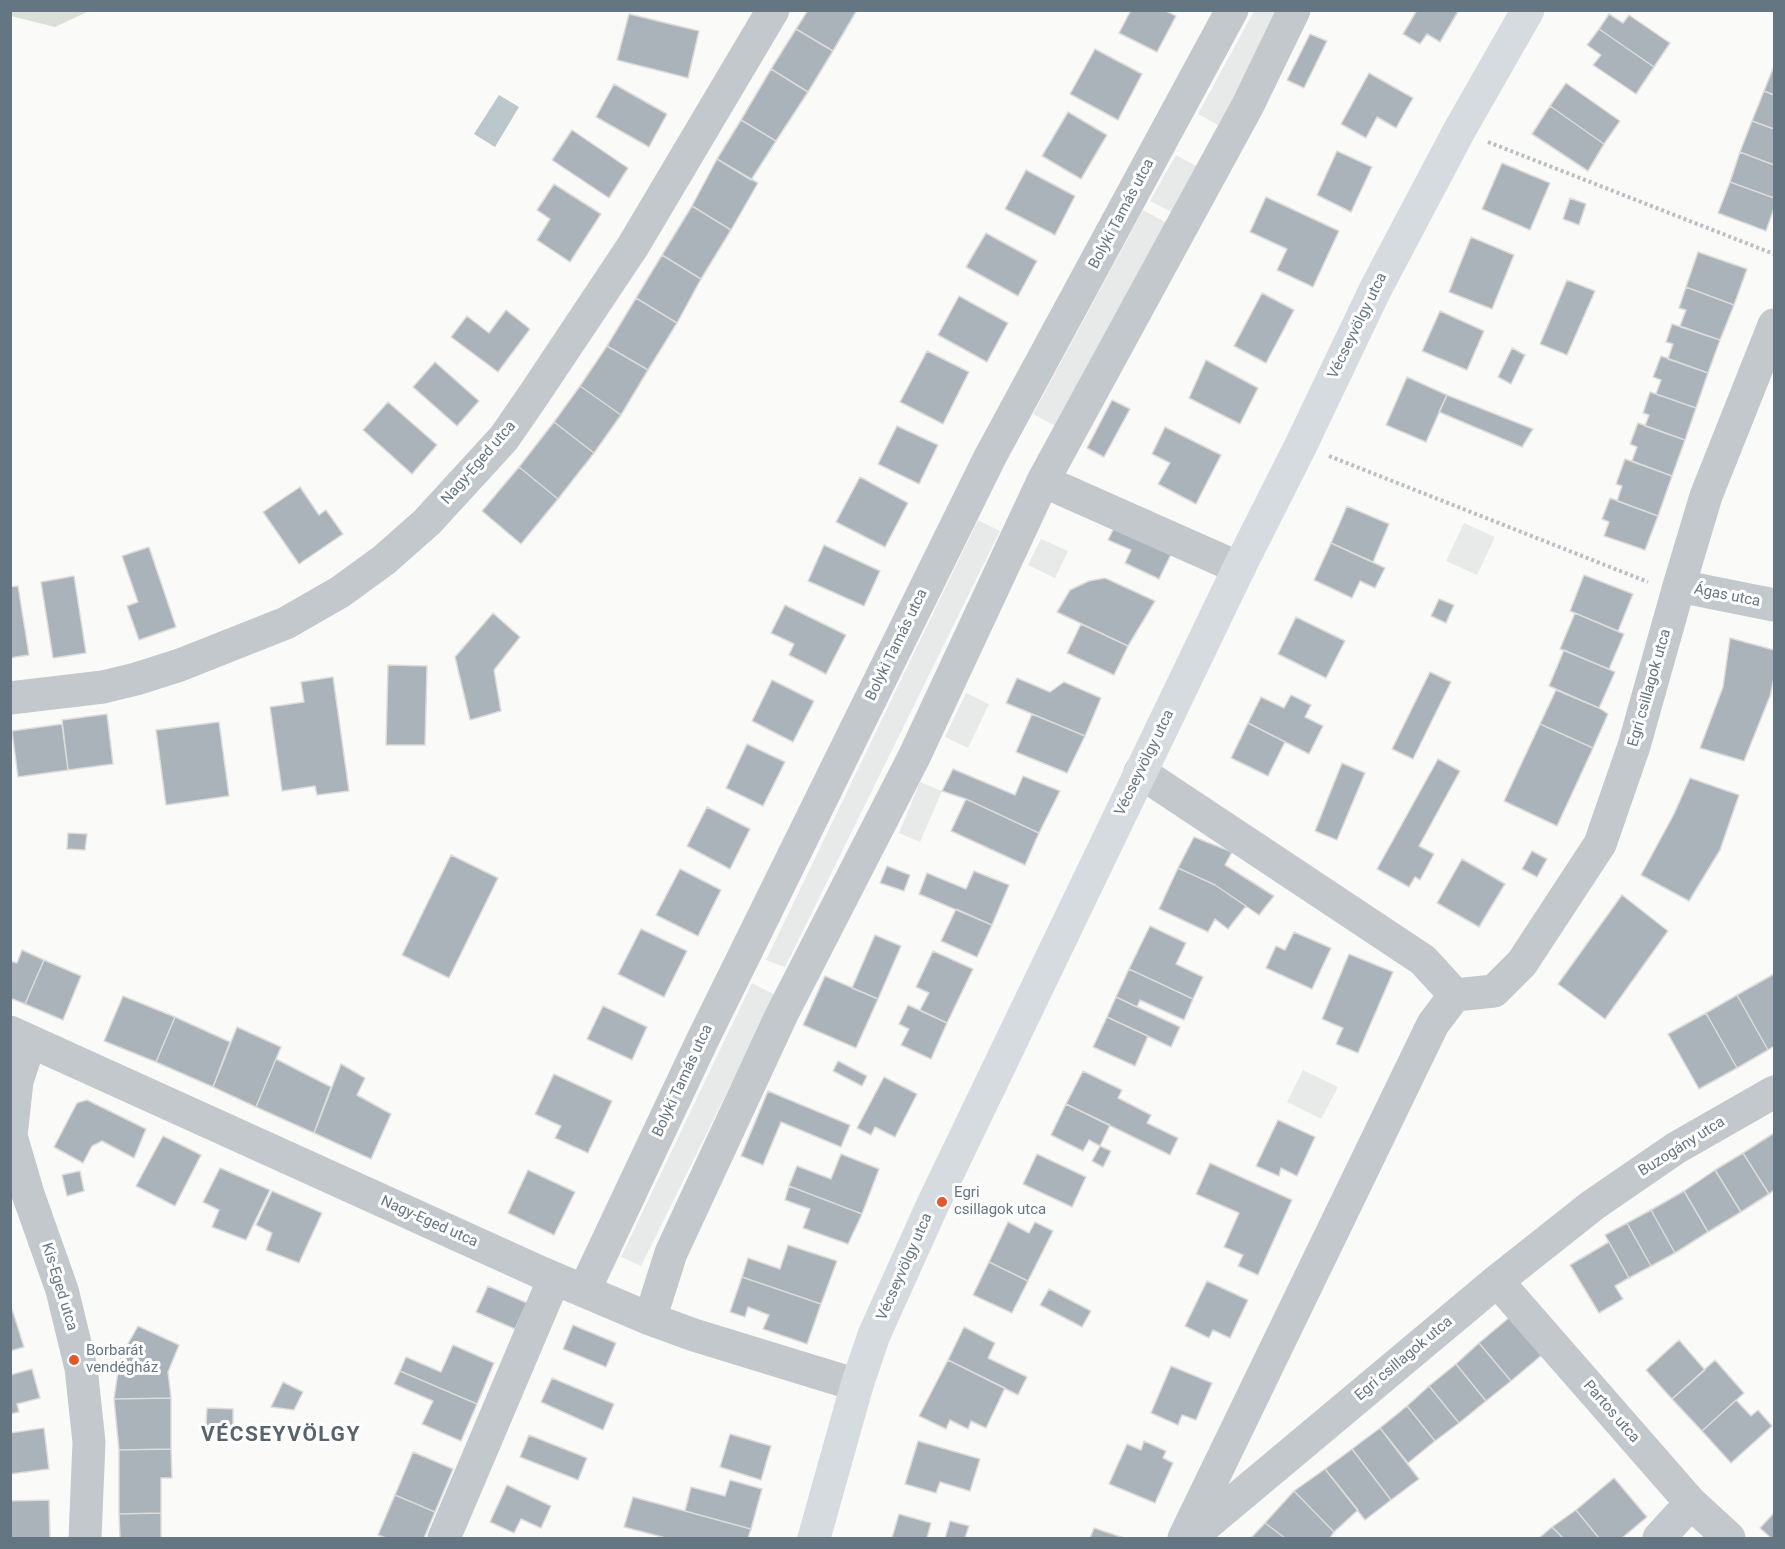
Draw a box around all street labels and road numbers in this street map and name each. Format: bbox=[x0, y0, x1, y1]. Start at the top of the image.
street label: Bolyki Tamás utca bbox=[1085, 156, 1159, 272]
street label: Vécseyvölgy utca bbox=[1325, 270, 1391, 382]
street label: Nagy-Eged utca bbox=[438, 418, 520, 508]
street label: Ágas utca bbox=[1692, 581, 1762, 611]
street label: Bolyki Tamás utca bbox=[862, 586, 932, 704]
street label: Egri csillagok utca bbox=[1625, 627, 1675, 749]
street label: Vécseyvölgy utca bbox=[1112, 707, 1178, 819]
street label: Bolyki Tamás utca bbox=[649, 1022, 717, 1140]
street label: Buzogány utca bbox=[1636, 1113, 1728, 1181]
street label: Nagy-Eged utca bbox=[378, 1192, 480, 1252]
street label: Vécseyvölgy utca bbox=[873, 1211, 937, 1323]
street label: Kis-Eged utca bbox=[37, 1241, 81, 1333]
street label: Egri csillagok utca bbox=[1352, 1313, 1456, 1405]
street label: Partos utca bbox=[1579, 1377, 1643, 1447]

